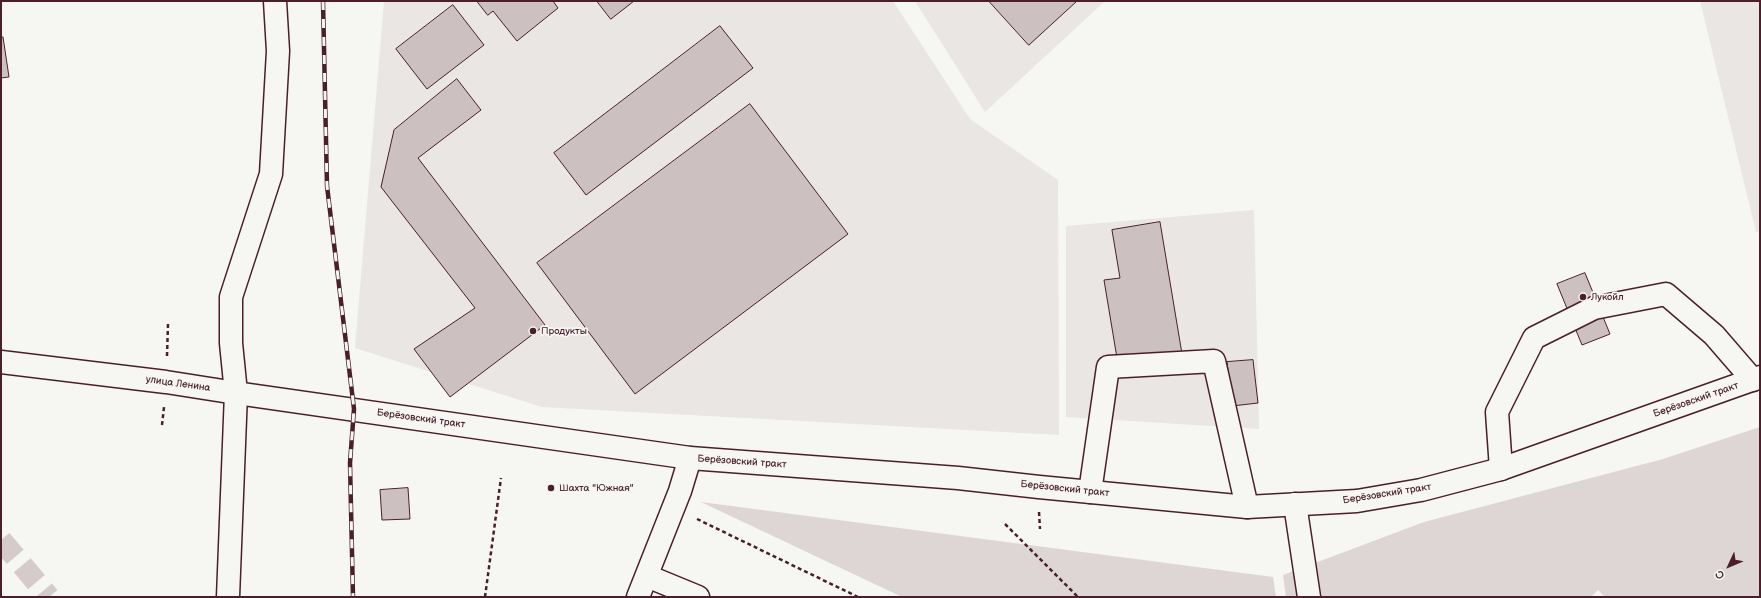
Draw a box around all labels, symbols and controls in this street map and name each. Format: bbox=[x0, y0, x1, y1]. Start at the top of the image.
place label: Лукойл bbox=[1591, 291, 1624, 303]
marker: Лукойл bbox=[1578, 292, 1588, 302]
place label: Продукты bbox=[541, 325, 587, 337]
marker: Продукты bbox=[528, 326, 538, 336]
street label: улица Ленина bbox=[145, 374, 211, 394]
street label: Берёзовский тракт bbox=[1652, 380, 1740, 420]
street label: Берёзовский тракт bbox=[376, 407, 466, 431]
street label: Берёзовский тракт bbox=[697, 453, 787, 471]
street label: Берёзовский тракт bbox=[1020, 478, 1110, 500]
street label: Берёзовский тракт bbox=[1342, 481, 1432, 507]
place label: Шахта "Южная" bbox=[559, 482, 634, 494]
marker: Шахта "Южная" bbox=[546, 483, 556, 493]
north arrow bbox=[1709, 546, 1749, 586]
text: С bbox=[1713, 567, 1727, 582]

